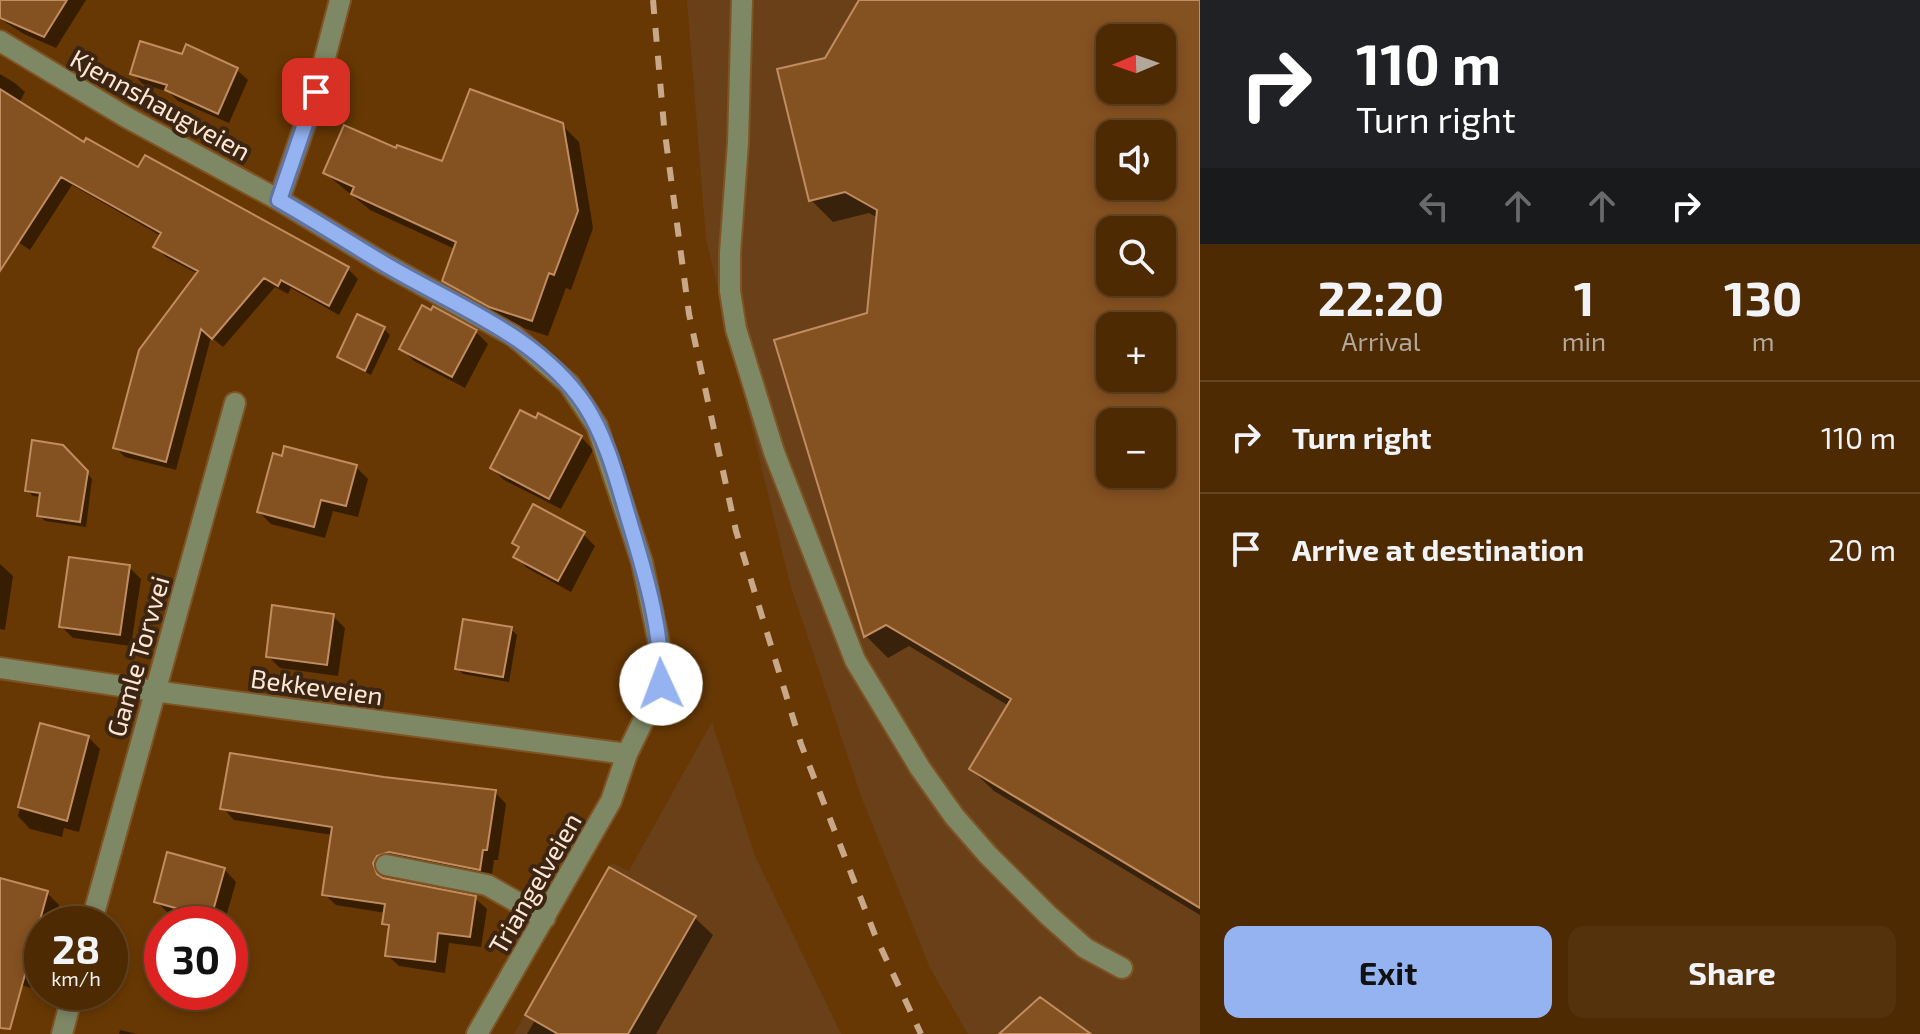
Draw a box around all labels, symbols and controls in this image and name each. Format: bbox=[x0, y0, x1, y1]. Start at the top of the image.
north arrow bbox=[1096, 24, 1176, 104]
map controls bbox=[1096, 24, 1176, 488]
text: 110 m bbox=[1356, 29, 1501, 96]
icon: right bbox=[1224, 32, 1328, 136]
street label: Kjennshaugveien bbox=[66, 42, 256, 166]
pin bbox=[282, 58, 350, 126]
icon: arrive bbox=[294, 70, 338, 114]
text: Turn right bbox=[1356, 97, 1516, 140]
button: sound bbox=[1096, 120, 1176, 200]
icon: left bbox=[1412, 184, 1456, 228]
icon: ahead bbox=[1496, 184, 1540, 228]
icon: ahead bbox=[1580, 184, 1624, 228]
icon: right bbox=[1664, 184, 1708, 228]
button: search bbox=[1096, 216, 1176, 296]
text: 22:20 bbox=[1318, 268, 1444, 326]
text: 1 bbox=[1574, 268, 1594, 326]
text: 130 bbox=[1724, 268, 1802, 326]
button: + bbox=[1096, 312, 1176, 392]
text: Arrival bbox=[1341, 325, 1420, 356]
text: min bbox=[1562, 325, 1606, 356]
text: m bbox=[1752, 325, 1774, 356]
button: − bbox=[1096, 408, 1176, 488]
icon: right bbox=[1224, 415, 1268, 459]
text: Turn right bbox=[1292, 419, 1432, 455]
text: 110 m bbox=[1821, 419, 1896, 455]
icon: arrive bbox=[1224, 527, 1268, 571]
text: Arrive at destination bbox=[1292, 531, 1584, 567]
text: 20 m bbox=[1828, 531, 1896, 567]
street label: Gamle Torvvei bbox=[99, 572, 175, 740]
position arrow bbox=[619, 642, 703, 726]
street label: Bekkeveien bbox=[249, 661, 385, 711]
street label: Triangelveien bbox=[481, 807, 587, 959]
speed limit sign: 30 bbox=[144, 906, 248, 1010]
text: 28 bbox=[52, 924, 100, 972]
button: Exit bbox=[1224, 926, 1552, 1018]
button: Share bbox=[1568, 926, 1896, 1018]
text: km/h bbox=[51, 966, 101, 990]

